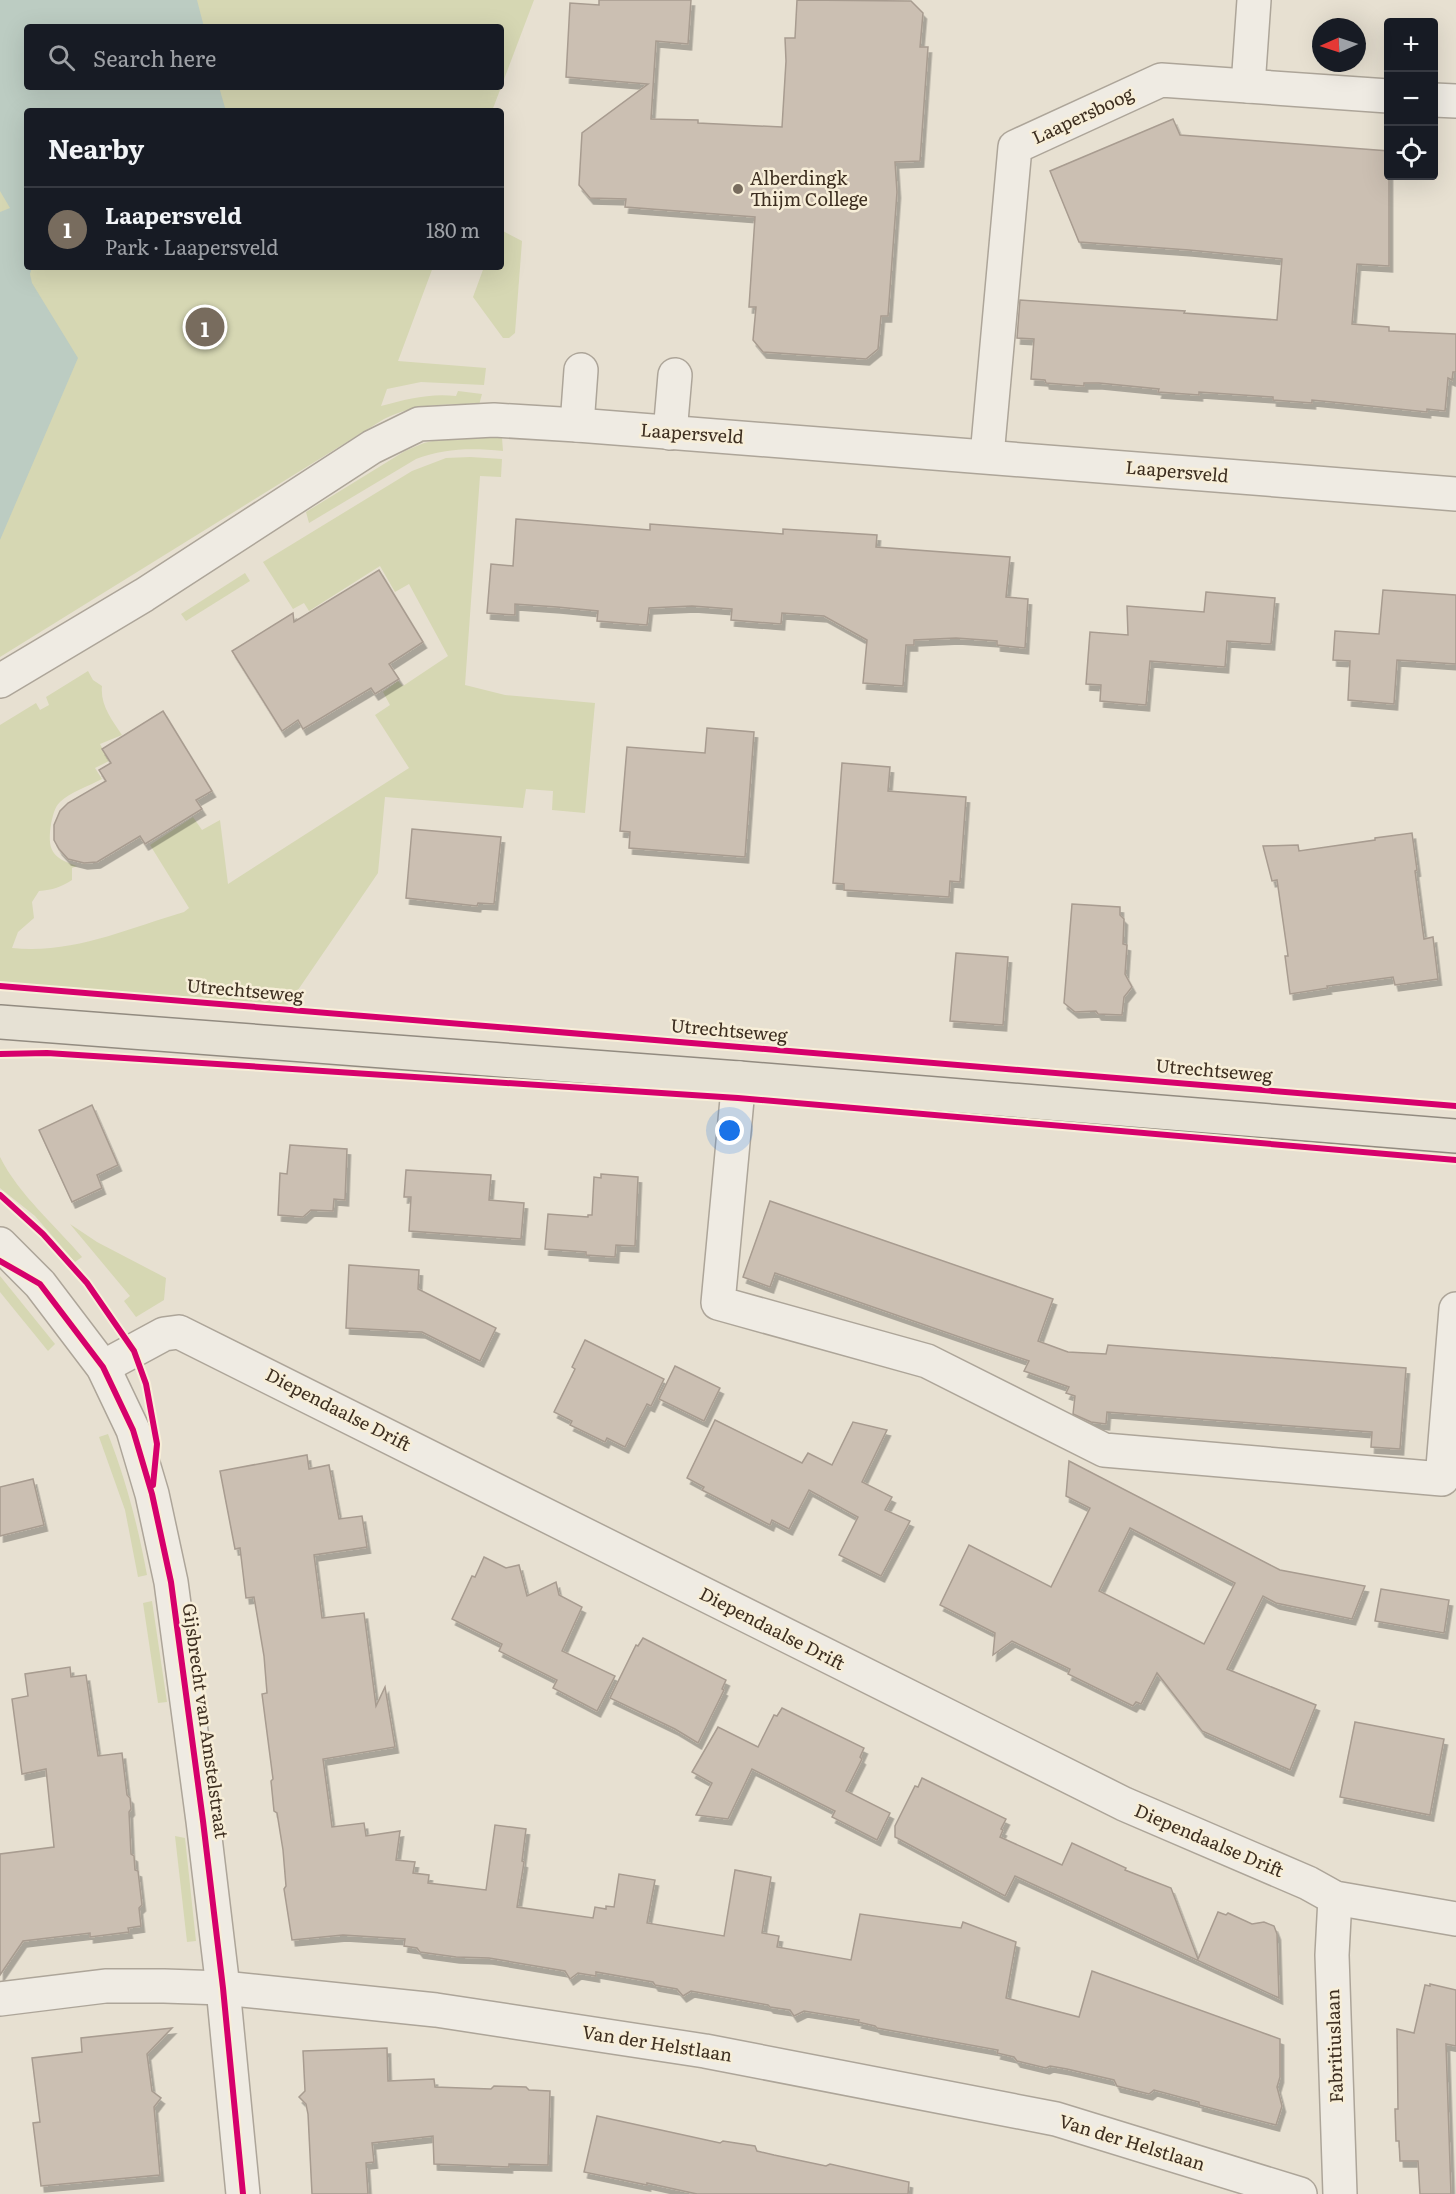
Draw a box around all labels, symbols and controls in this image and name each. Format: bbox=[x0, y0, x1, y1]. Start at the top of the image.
north arrow bbox=[1312, 18, 1366, 72]
map controls bbox=[1384, 18, 1438, 180]
button: + bbox=[1384, 18, 1438, 72]
search box bbox=[24, 24, 504, 90]
icon: search bbox=[45, 41, 78, 74]
text: Search here bbox=[93, 41, 216, 74]
button: − bbox=[1384, 72, 1438, 126]
street label: Laapersboog bbox=[1027, 79, 1138, 150]
button: locate bbox=[1384, 126, 1438, 180]
text: Nearby bbox=[48, 128, 144, 167]
place label: Alberdingk Thijm College bbox=[750, 164, 868, 212]
marker: Alberdingk Thijm College bbox=[731, 182, 745, 196]
text: Laapersveld bbox=[105, 198, 242, 231]
text: 1 bbox=[63, 214, 72, 244]
text: 180 m bbox=[426, 214, 480, 244]
text: Park · Laapersveld bbox=[105, 231, 279, 261]
pin: 1 bbox=[186, 304, 224, 350]
street label: Laapersveld bbox=[640, 415, 745, 450]
street label: Laapersveld bbox=[1124, 453, 1230, 488]
street label: Utrechtseweg bbox=[185, 971, 306, 1008]
street label: Utrechtseweg bbox=[669, 1011, 790, 1048]
street label: Utrechtseweg bbox=[1154, 1051, 1275, 1088]
your location bbox=[715, 1116, 744, 1145]
street label: Diependaalse Drift bbox=[261, 1360, 417, 1457]
street label: Diependaalse Drift bbox=[695, 1579, 851, 1676]
street label: Gijsbrecht van Amstelstraat bbox=[177, 1601, 236, 1841]
street label: Diependaalse Drift bbox=[1131, 1796, 1289, 1884]
street label: Fabritiuslaan bbox=[1318, 1988, 1349, 2104]
street label: Van der Helstlaan bbox=[580, 2017, 734, 2068]
street label: Van der Helstlaan bbox=[1056, 2106, 1209, 2177]

